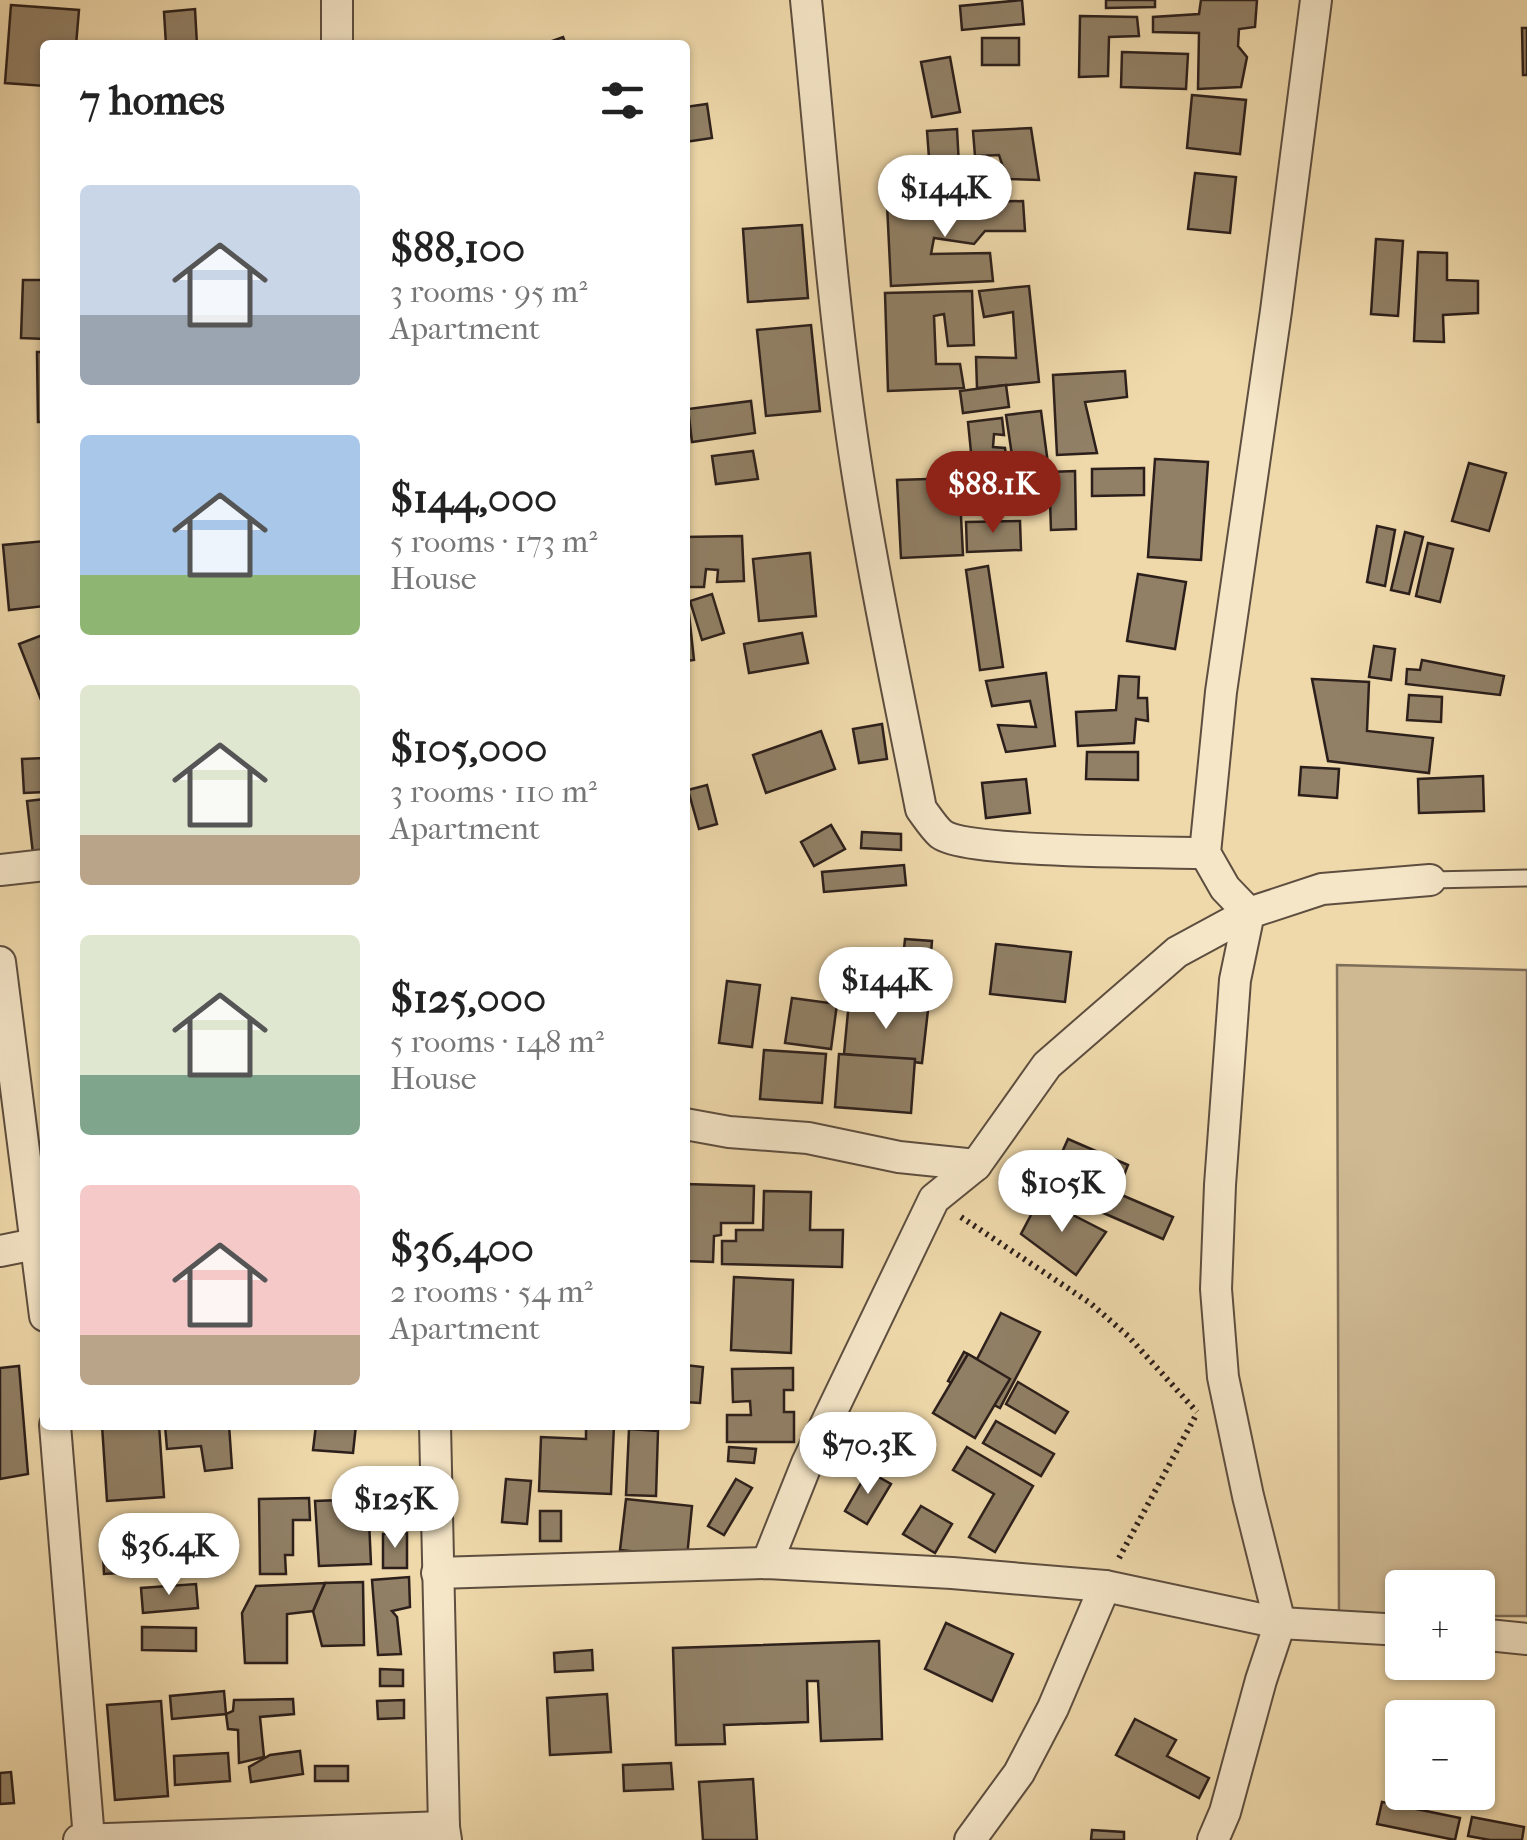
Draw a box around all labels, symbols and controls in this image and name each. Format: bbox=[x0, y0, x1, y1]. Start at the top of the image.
icon: filters bbox=[595, 73, 650, 128]
text: 7 homes bbox=[80, 76, 225, 125]
pin: $144K bbox=[875, 155, 1015, 240]
text: $144K bbox=[900, 169, 990, 206]
text: $88,100 bbox=[390, 224, 525, 273]
icon: home bbox=[160, 225, 280, 345]
text: 3 rooms · 95 m² bbox=[390, 273, 587, 310]
text: Apartment bbox=[390, 310, 540, 347]
pin: $88.1K bbox=[912, 451, 1074, 536]
text: $88.1K bbox=[948, 465, 1038, 502]
text: $144,000 bbox=[390, 474, 557, 523]
icon: home bbox=[160, 475, 280, 595]
text: 5 rooms · 173 m² bbox=[390, 523, 597, 560]
text: House bbox=[390, 560, 477, 597]
text: $105,000 bbox=[390, 724, 547, 773]
icon: home bbox=[160, 725, 280, 845]
text: 3 rooms · 110 m² bbox=[390, 773, 597, 810]
text: Apartment bbox=[390, 810, 540, 847]
pin: $144K bbox=[816, 947, 956, 1032]
text: $144K bbox=[841, 961, 931, 998]
text: $125,000 bbox=[390, 974, 546, 1023]
icon: home bbox=[160, 975, 280, 1095]
text: 5 rooms · 148 m² bbox=[390, 1023, 604, 1060]
text: House bbox=[390, 1060, 477, 1097]
pin: $105K bbox=[992, 1150, 1132, 1235]
text: $105K bbox=[1020, 1164, 1104, 1201]
text: $36,400 bbox=[390, 1224, 534, 1273]
icon: home bbox=[160, 1225, 280, 1345]
text: 2 rooms · 54 m² bbox=[390, 1273, 593, 1310]
text: Apartment bbox=[390, 1310, 540, 1347]
pin: $70.3K bbox=[787, 1412, 949, 1497]
text: $70.3K bbox=[821, 1426, 915, 1463]
pin: $125K bbox=[325, 1466, 465, 1551]
text: $125K bbox=[354, 1480, 436, 1517]
pin: $36.4K bbox=[88, 1513, 250, 1598]
text: $36.4K bbox=[120, 1527, 218, 1564]
map controls bbox=[1385, 1570, 1495, 1810]
button: + bbox=[1385, 1570, 1495, 1680]
button: − bbox=[1385, 1700, 1495, 1810]

